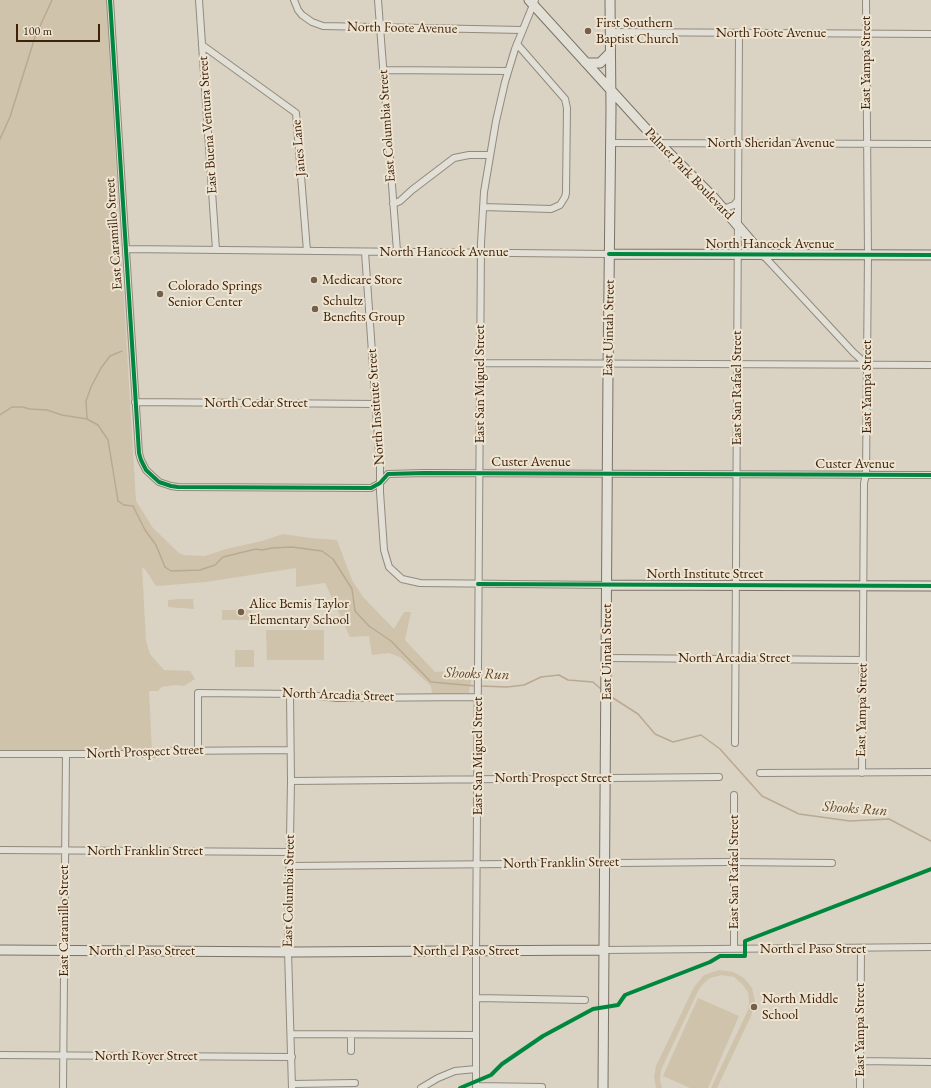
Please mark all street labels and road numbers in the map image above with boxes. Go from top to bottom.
street label: East Yampa Street [858,16,874,110]
street label: North Foote Avenue [347,19,457,37]
street label: North Foote Avenue [716,25,826,41]
street label: East Buena Ventura Street [195,56,221,194]
street label: East Columbia Street [375,69,399,183]
street label: Janes Lane [288,119,310,177]
street label: Palmer Park Boulevard [641,125,737,223]
street label: North Sheridan Avenue [707,135,835,151]
street label: East Caramillo Street [102,177,126,291]
street label: North Hancock Avenue [705,236,835,252]
street label: North Hancock Avenue [379,244,509,260]
street label: East Uintah Street [600,279,618,377]
street label: East San Miguel Street [472,324,488,444]
street label: East San Rafael Street [729,331,745,445]
street label: East Yampa Street [859,340,875,434]
street label: North Institute Street [364,348,388,466]
street label: North Cedar Street [204,395,308,411]
street label: Custer Avenue [491,454,571,470]
street label: Custer Avenue [815,456,895,472]
street label: North Institute Street [647,566,763,582]
street label: East Uintah Street [599,604,615,700]
street label: North Arcadia Street [678,650,790,666]
street label: East Yampa Street [853,663,871,757]
street label: North Arcadia Street [282,685,394,705]
street label: East San Miguel Street [470,696,486,816]
street label: North Prospect Street [86,742,204,762]
street label: North Prospect Street [494,770,612,786]
street label: East San Rafael Street [726,815,742,929]
street label: East Columbia Street [280,834,298,948]
street label: North Franklin Street [87,843,203,859]
street label: North Franklin Street [503,854,619,872]
street label: East Caramillo Street [56,865,72,977]
street label: North el Paso Street [760,941,866,957]
street label: North el Paso Street [89,943,195,959]
street label: North el Paso Street [413,943,519,959]
street label: East Yampa Street [852,983,868,1077]
street label: North Royer Street [94,1048,198,1064]

